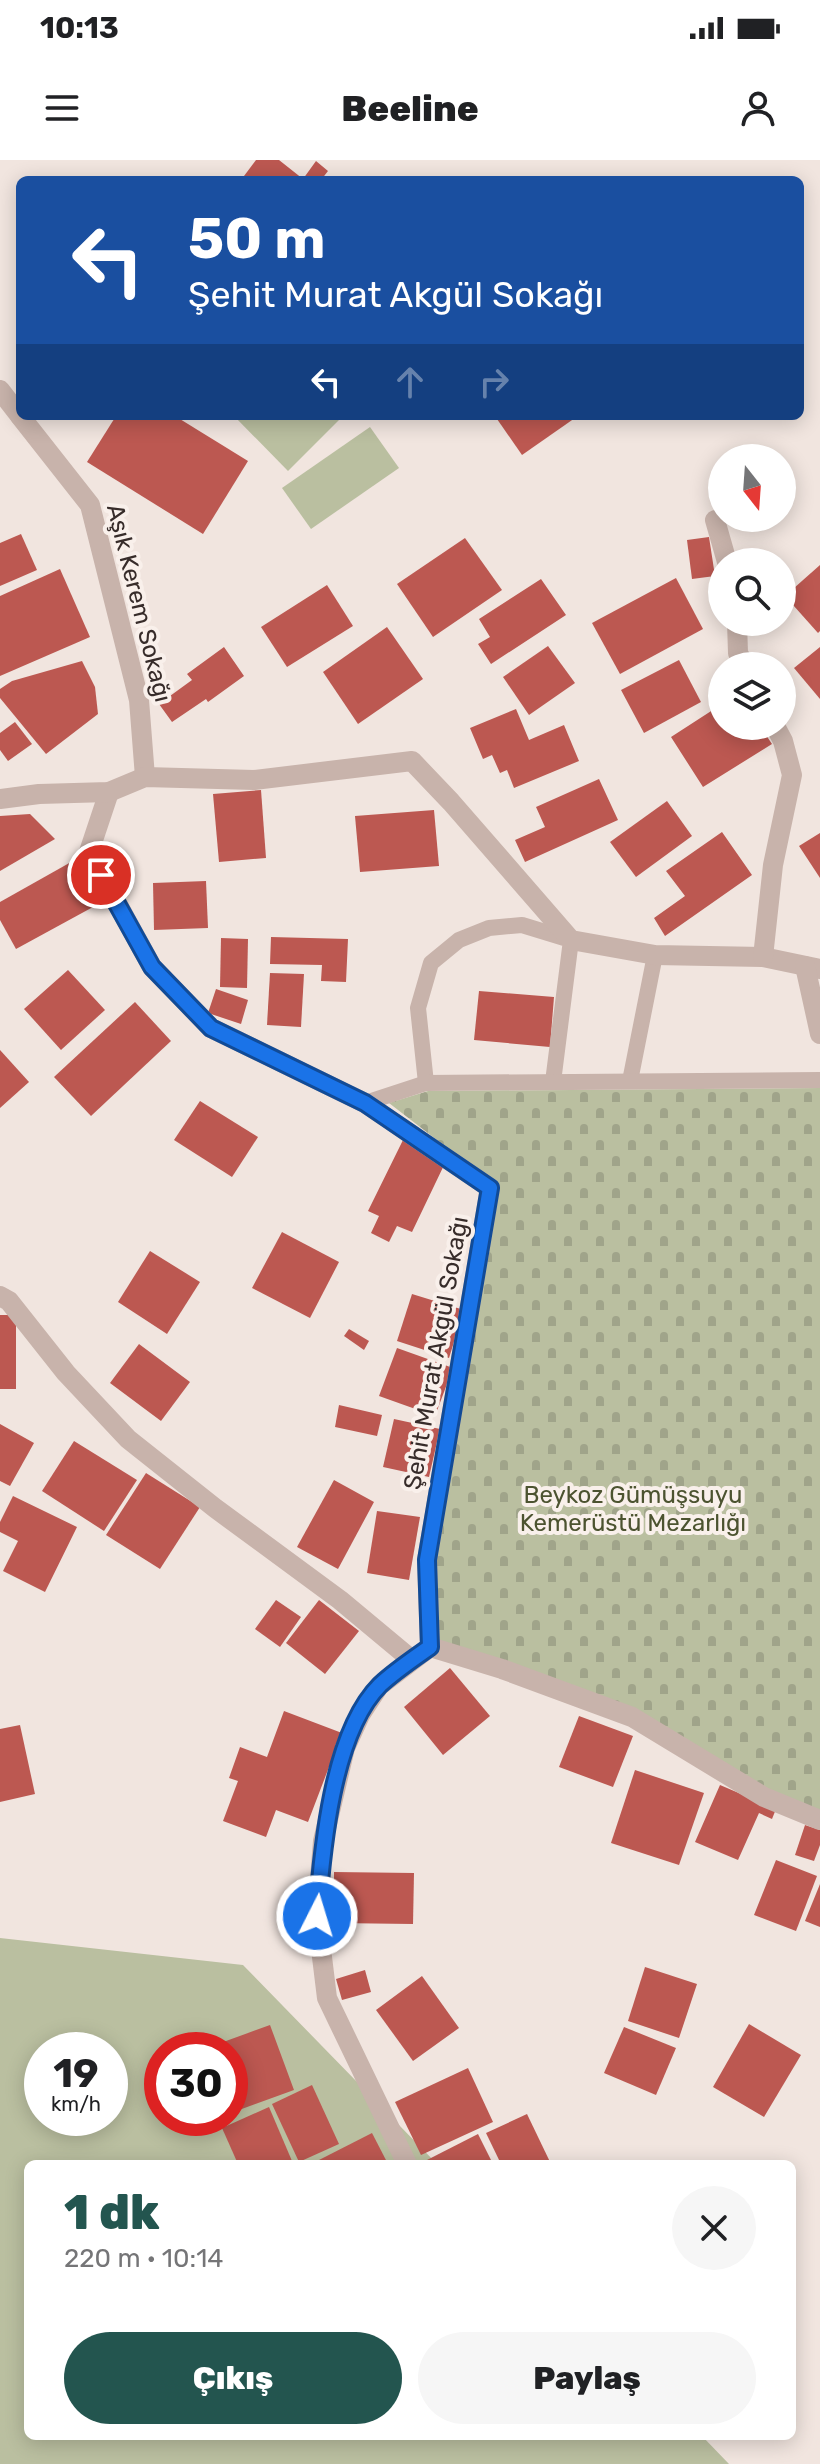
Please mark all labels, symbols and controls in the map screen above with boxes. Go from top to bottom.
text: 10:13 [40,10,119,46]
icon: menu [40,86,84,130]
icon: person [736,86,780,130]
text: Beeline [341,87,479,130]
text: 50 m [188,206,325,272]
icon: left [56,208,160,312]
text: Şehit Murat Akgül Sokağı [188,273,603,316]
icon: left [304,360,348,404]
icon: ahead [388,360,432,404]
icon: right [472,360,516,404]
north arrow [708,444,796,532]
map controls [708,444,796,740]
street label: Aşık Kerem Sokağı [101,501,177,705]
button: search [708,548,796,636]
button: layers [708,652,796,740]
pin [67,841,135,909]
icon: arrive [79,853,123,897]
street label: Şehit Murat Akgül Sokağı [398,1214,474,1492]
park label: Beykoz Gümüşsuyu Kemerüstü Mezarlığı [520,1481,746,1537]
position arrow [275,1874,359,1958]
speed limit sign: 30 [144,2032,248,2136]
text: 19 [53,2050,99,2097]
text: km/h [51,2092,101,2116]
text: 1 dk [64,2184,159,2241]
button: close [672,2186,756,2270]
text: 220 m · 10:14 [64,2243,223,2274]
button: Çıkış [64,2332,402,2424]
button: Paylaş [418,2332,756,2424]

